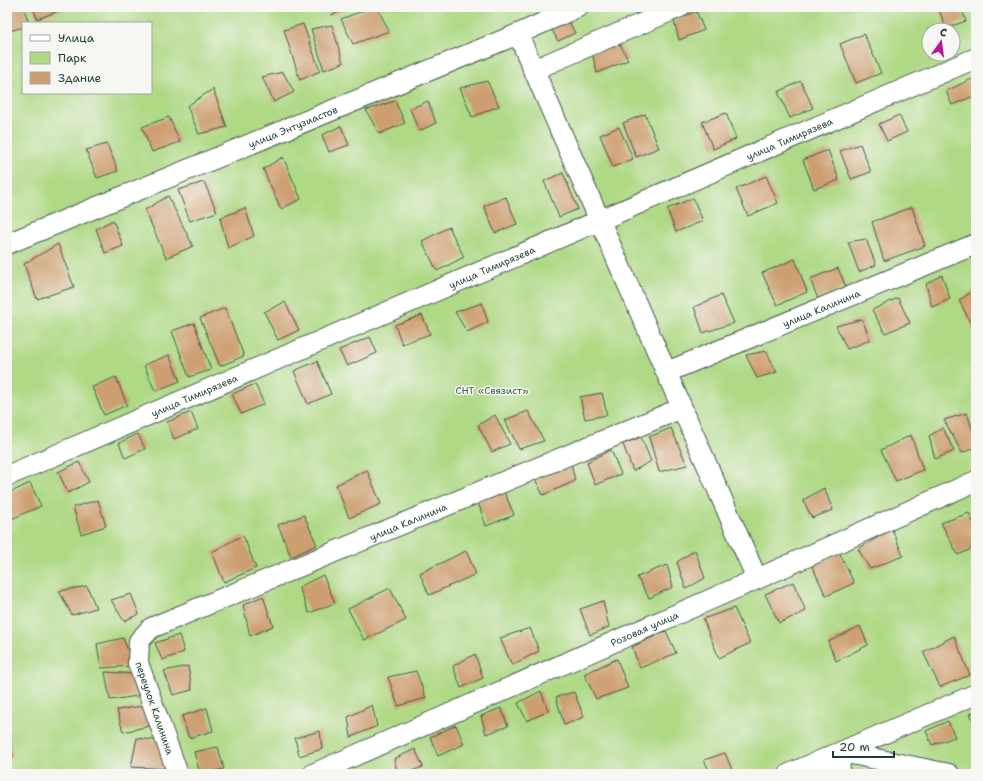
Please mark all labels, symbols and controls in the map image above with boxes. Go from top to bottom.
legend [22,22,152,94]
north arrow [921,22,961,62]
text: С [938,25,949,41]
text: Улица [58,30,95,46]
text: Парк [58,50,87,66]
text: Здание [58,70,102,86]
street label: улица Энтузиастов [246,103,340,151]
street label: улица Тимирязева [744,114,835,163]
street label: улица Тимирязева [447,243,538,292]
street label: улица Калинина [781,286,863,330]
street label: улица Тимирязева [149,371,240,420]
park label: СНТ «Связист» [456,384,529,397]
street label: улица Калинина [368,500,450,544]
street label: Розовая улица [609,608,681,650]
street label: переулок Калинина [133,660,177,757]
scale bar [833,733,894,759]
text: 20 m [839,739,870,755]

